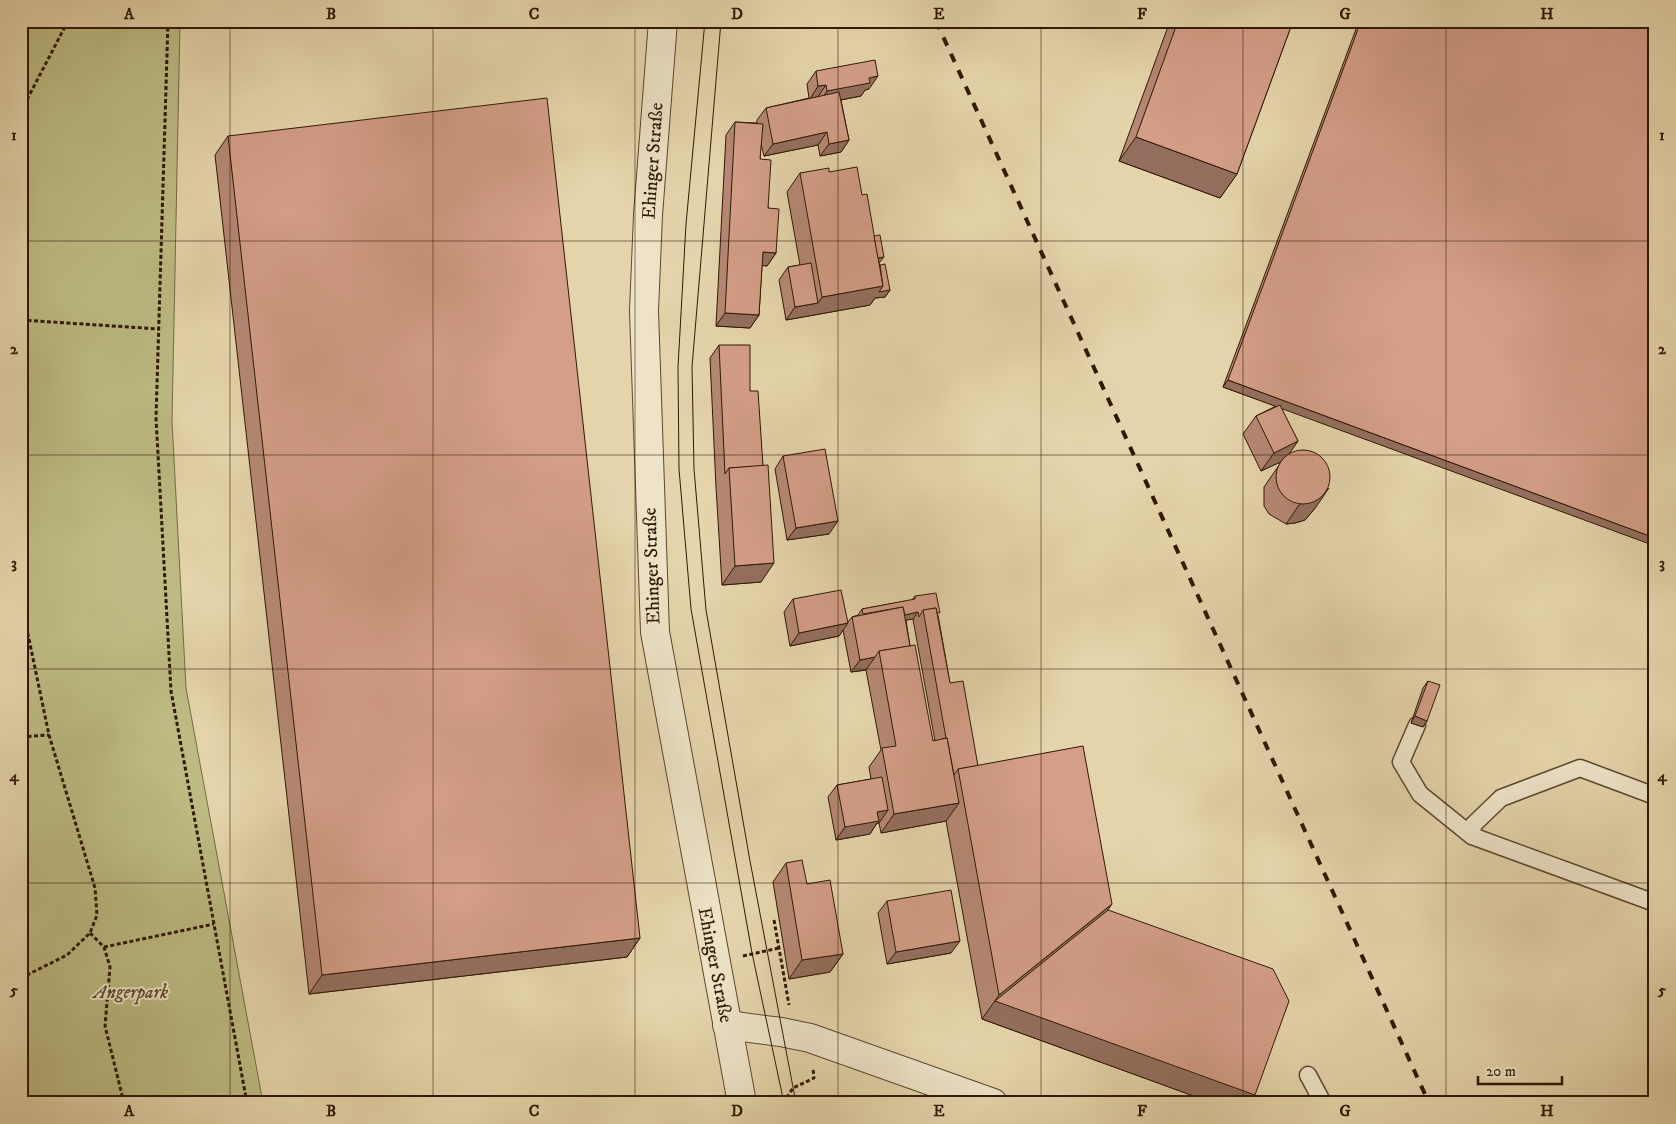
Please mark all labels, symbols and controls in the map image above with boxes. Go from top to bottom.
text: A [123,4,135,24]
text: B [326,4,336,24]
text: C [529,4,539,24]
text: D [731,4,743,24]
text: E [933,4,945,24]
text: F [1137,4,1147,24]
text: G [1339,4,1351,24]
text: H [1540,4,1554,24]
street label: Ehinger Straße [637,102,669,220]
text: 1 [11,125,17,145]
text: 1 [1659,125,1665,145]
text: 2 [10,339,19,359]
text: 2 [1658,339,1667,359]
street label: Ehinger Straße [638,507,666,625]
text: 3 [11,553,17,573]
text: 3 [1659,553,1665,573]
text: 4 [8,766,19,786]
text: 4 [1656,766,1667,786]
street label: Ehinger Straße [693,905,737,1025]
text: 5 [9,980,18,1000]
text: 5 [1657,980,1666,1000]
park label: Angerpark [92,981,168,1005]
scale bar [1478,1054,1562,1086]
text: 20 m [1486,1062,1516,1081]
text: A [123,1101,135,1121]
text: B [326,1101,336,1121]
text: C [529,1101,539,1121]
text: D [731,1101,743,1121]
text: E [933,1101,945,1121]
text: F [1137,1101,1147,1121]
text: G [1339,1101,1351,1121]
text: H [1540,1101,1554,1121]

